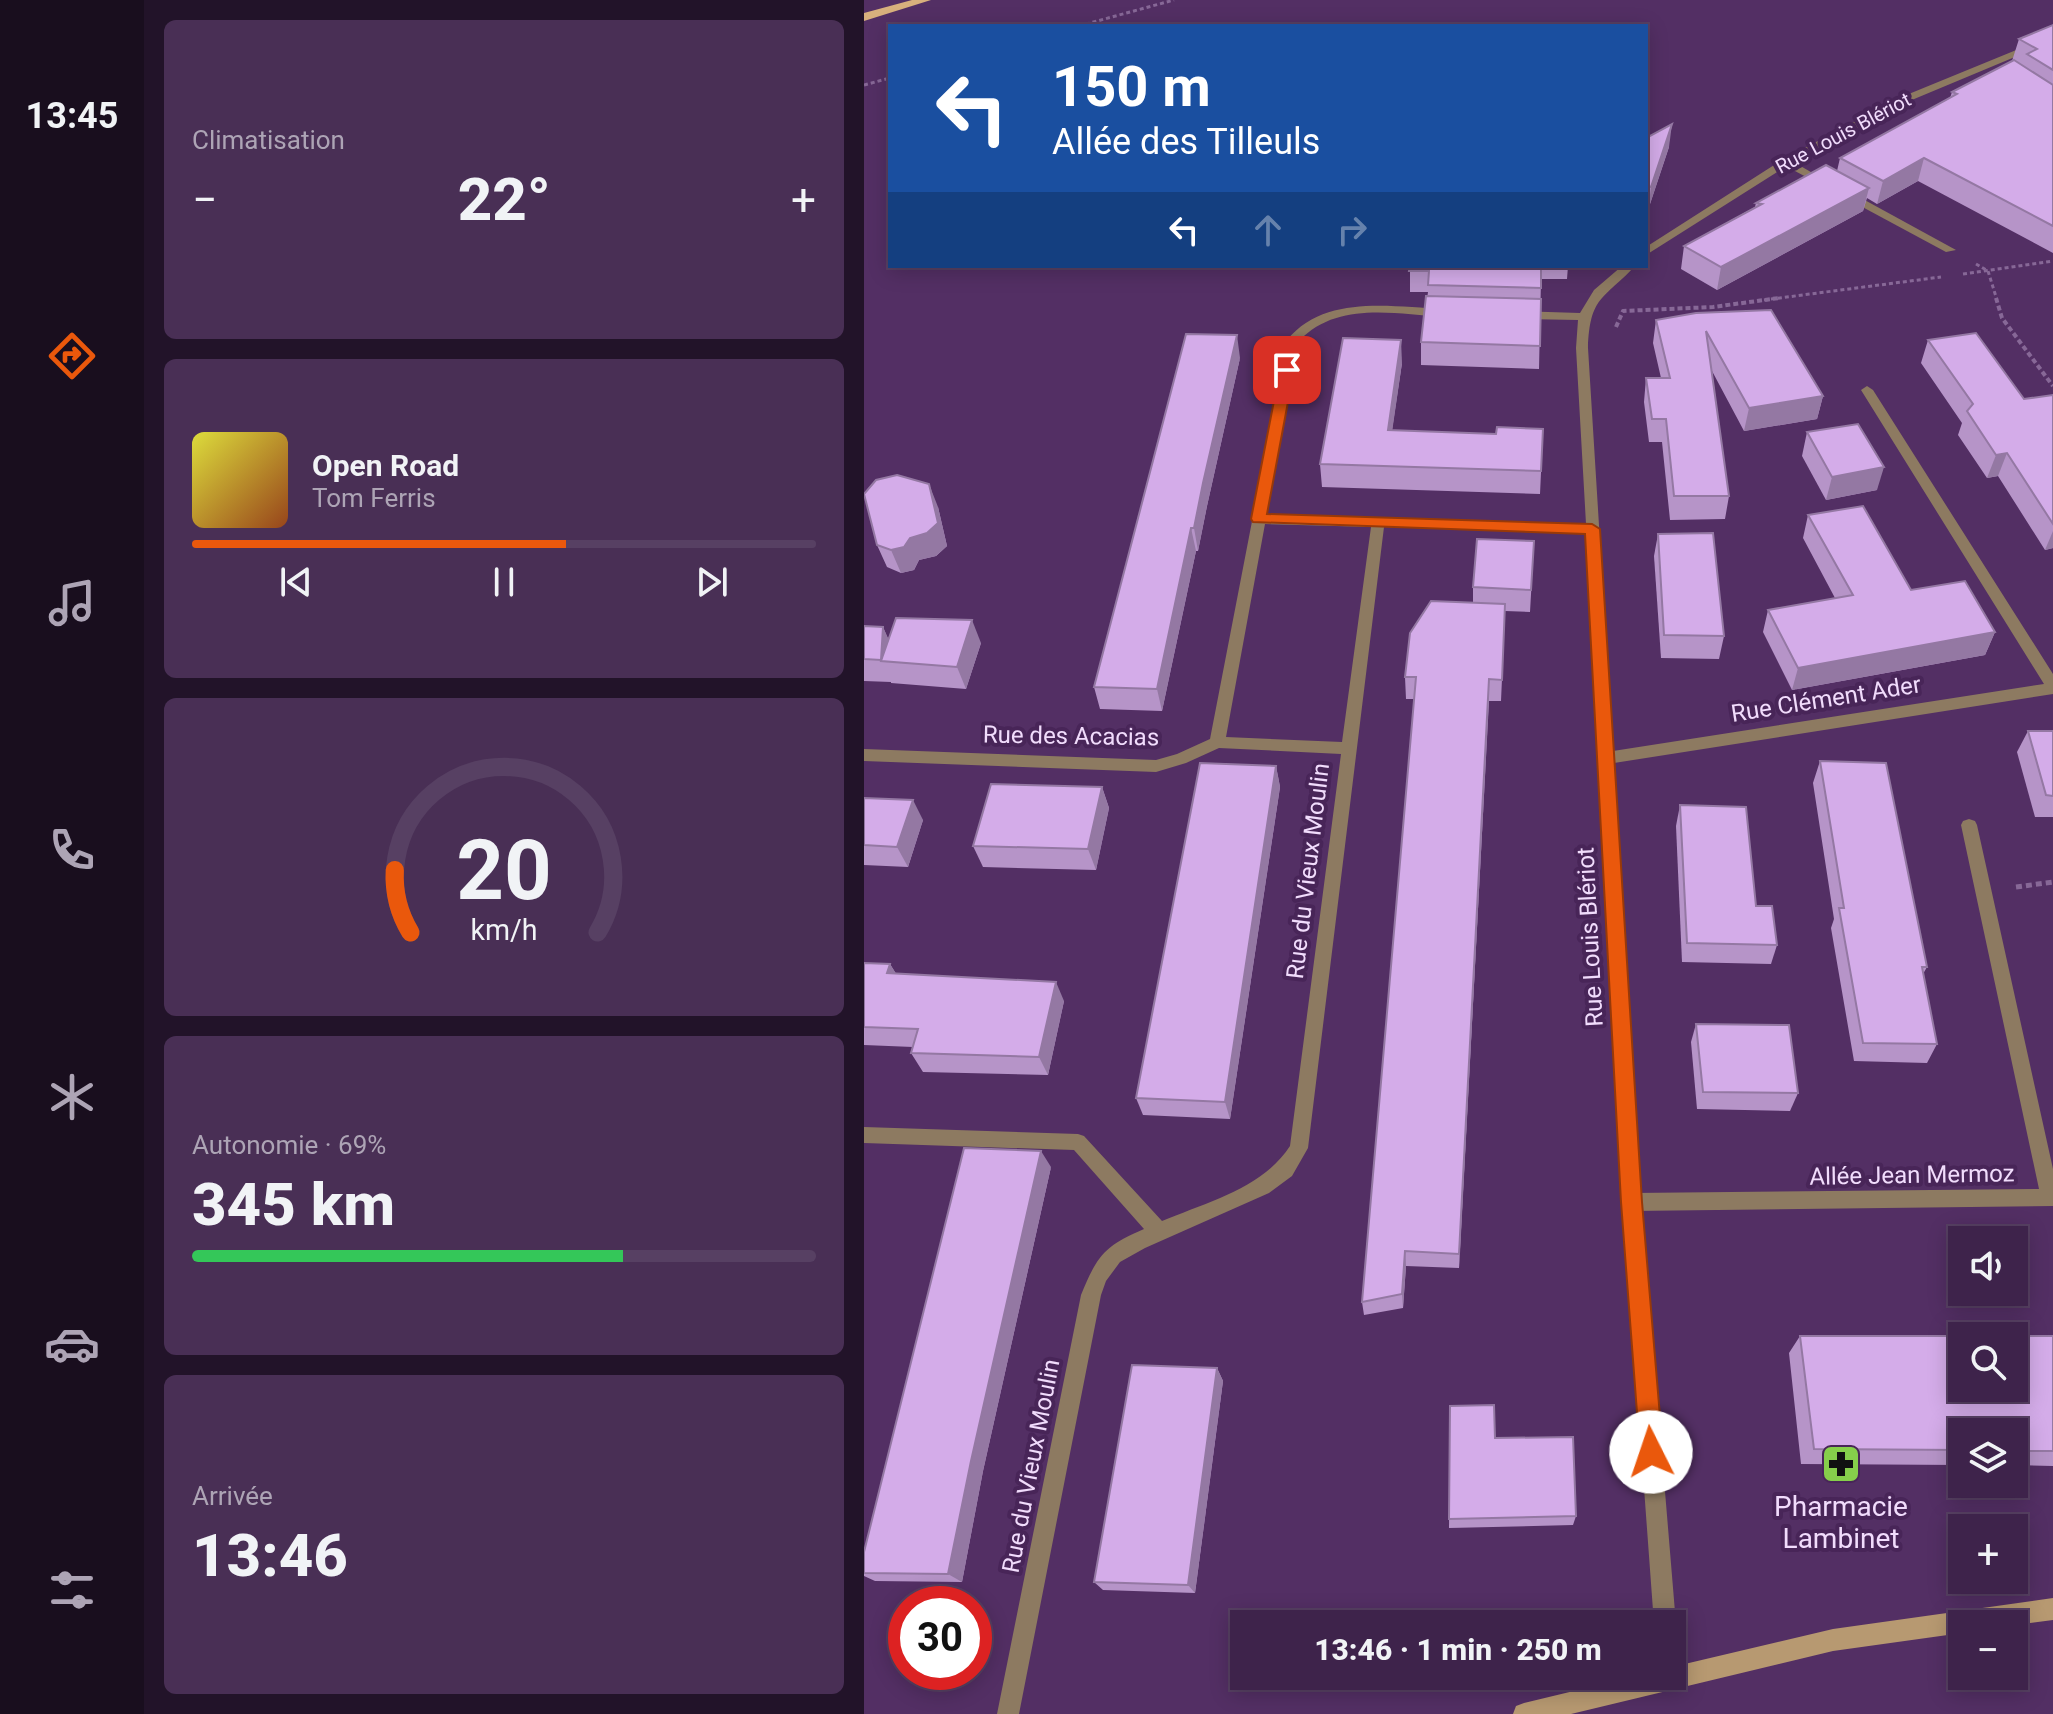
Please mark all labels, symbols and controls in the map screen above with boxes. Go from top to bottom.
text: 150 m [1052,54,1211,120]
icon: left [920,56,1024,160]
street label: Rue Louis Blériot [1771,87,1915,179]
text: 13:45 [26,95,118,137]
text: Allée des Tilleuls [1052,121,1320,163]
text: Climatisation [192,125,345,155]
text: 22° [458,164,551,235]
text: − [192,174,217,226]
text: + [791,174,816,226]
icon: left [1162,208,1206,252]
icon: ahead [1246,208,1290,252]
icon: right [1330,208,1374,252]
icon: directions [44,328,100,384]
pin [1253,336,1321,404]
icon: arrive [1265,348,1309,392]
text: Open Road [312,448,459,483]
text: Tom Ferris [312,483,436,513]
icon: previous [274,560,318,604]
icon: pause [482,560,526,604]
icon: next [690,560,734,604]
icon: music [44,575,100,631]
street label: Rue Clément Ader [1729,670,1923,728]
street label: Rue des Acacias [983,720,1159,752]
street label: Rue du Vieux Moulin [1281,762,1335,980]
icon: phone [44,822,100,878]
text: 20 [456,822,552,919]
street label: Rue Louis Blériot [1571,846,1609,1027]
text: km/h [470,913,538,947]
icon: climate [44,1069,100,1125]
text: Autonomie · 69% [192,1130,386,1160]
street label: Allée Jean Mermoz [1809,1159,2015,1191]
text: 345 km [192,1169,395,1240]
map controls [1948,1226,2028,1690]
button: sound [1948,1226,2028,1306]
icon: car [44,1316,100,1372]
button: search [1948,1322,2028,1402]
street label: Rue du Vieux Moulin [997,1357,1065,1575]
position arrow [1609,1410,1693,1494]
button: layers [1948,1418,2028,1498]
pharmacy icon: Pharmacie Lambinet [1820,1443,1862,1485]
text: Arrivée [192,1481,273,1511]
place label: Pharmacie Lambinet [1774,1490,1908,1555]
button: + [1948,1514,2028,1594]
text: 13:46 [192,1520,348,1591]
icon: filters [44,1562,100,1618]
speed limit sign: 30 [888,1586,992,1690]
button: − [1948,1610,2028,1690]
text: 13:46 · 1 min · 250 m [1314,1632,1602,1667]

